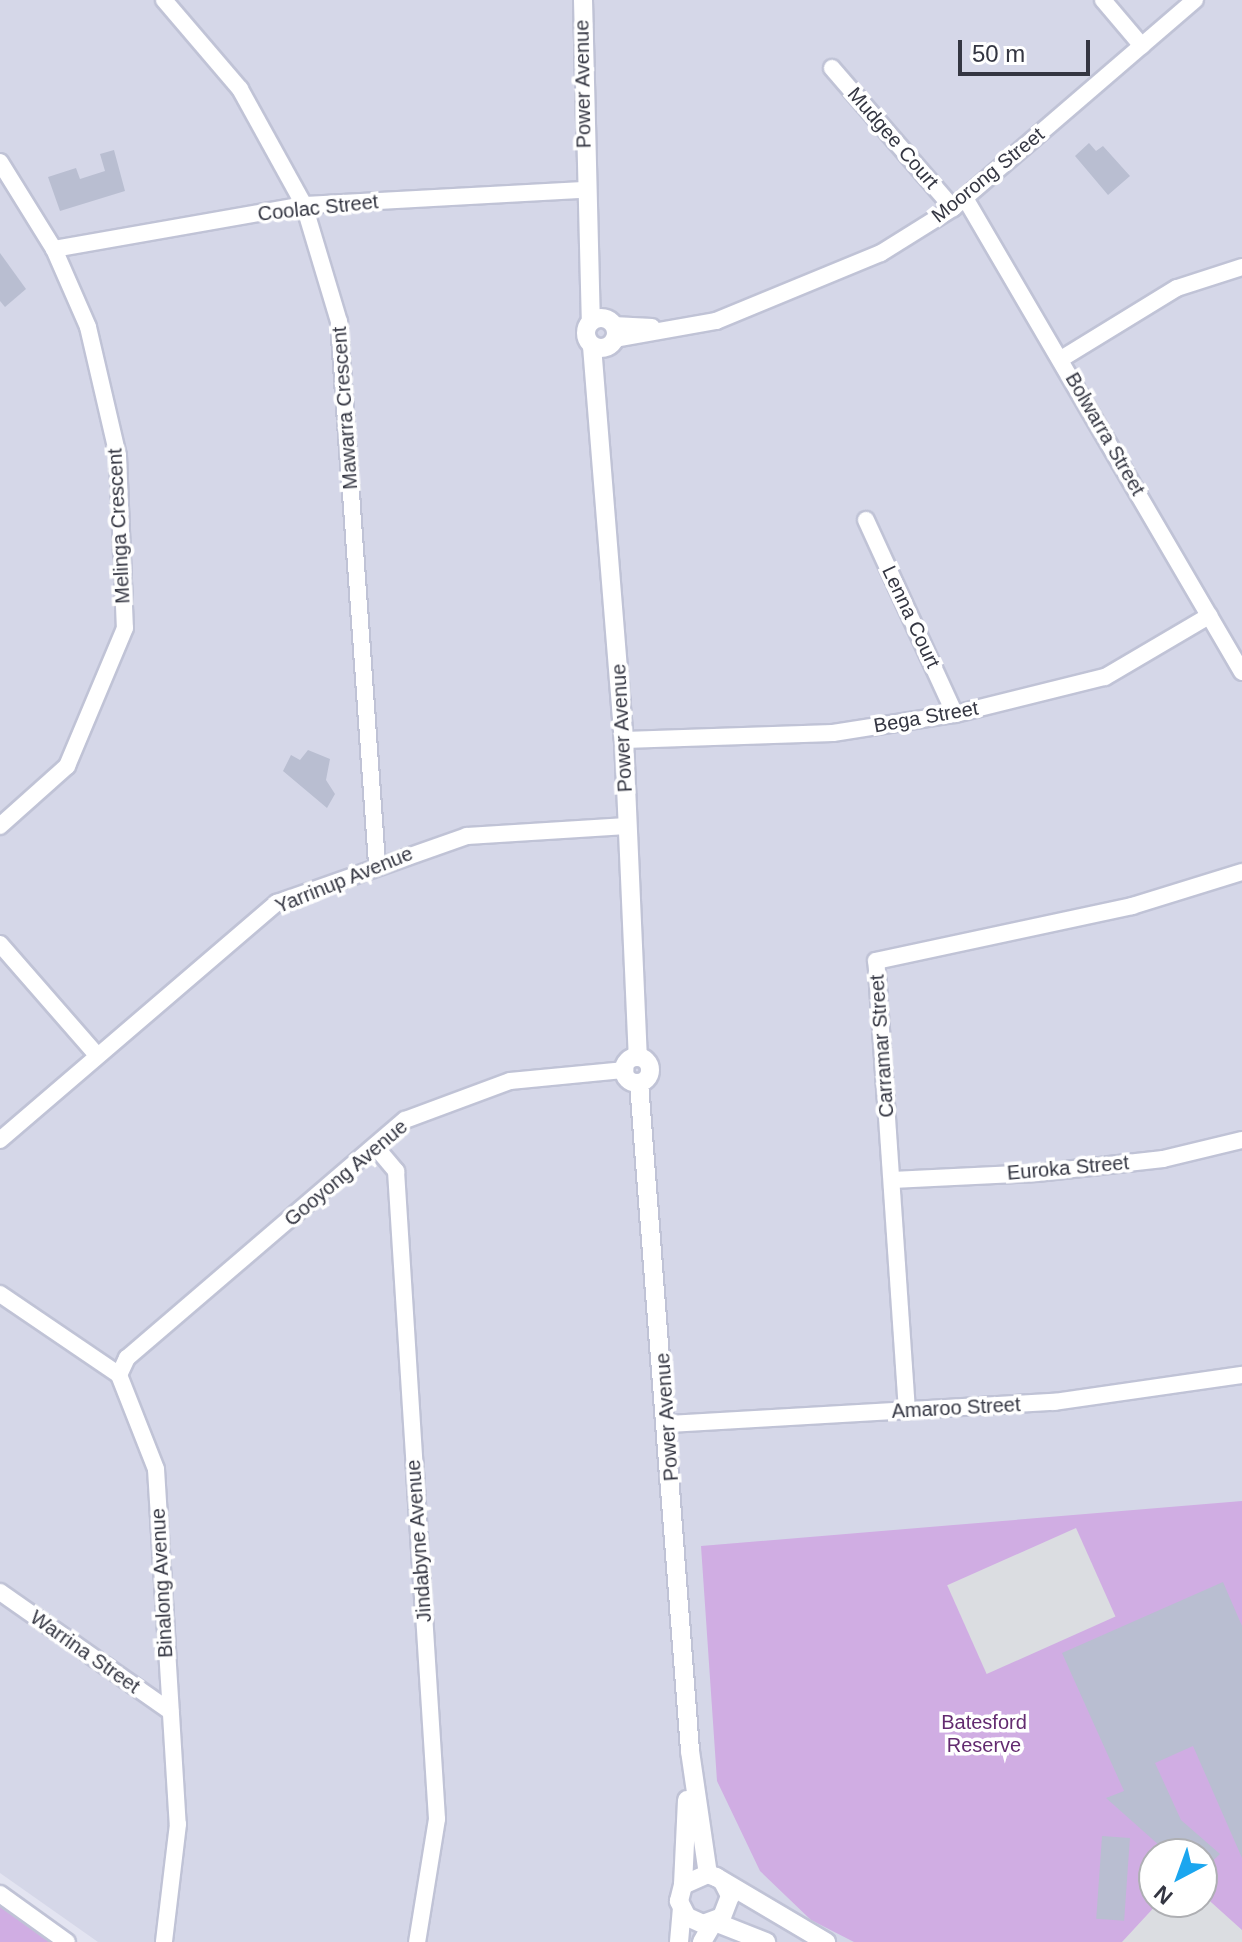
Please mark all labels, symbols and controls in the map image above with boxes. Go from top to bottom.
street label: Power Avenue [570,19,596,149]
scale bar [962,24,1094,74]
text: 50 m [972,40,1025,67]
street label: Mudgee Court [842,82,944,194]
street label: Moorong Street [927,122,1049,228]
street label: Coolac Street [256,190,380,226]
street label: Mawarra Crescent [327,326,363,490]
street label: Bolwarra Street [1060,368,1150,500]
street label: Melinga Crescent [103,448,135,604]
street label: Lenna Court [877,562,945,672]
street label: Power Avenue [607,663,637,793]
street label: Bega Street [872,696,980,738]
street label: Yarrinup Avenue [271,841,417,919]
street label: Carramar Street [865,974,899,1118]
street label: Gooyong Avenue [279,1114,413,1232]
street label: Euroka Street [1006,1151,1130,1185]
street label: Power Avenue [651,1351,683,1483]
street label: Amaroo Street [891,1393,1021,1423]
street label: Jindabyne Avenue [401,1458,437,1624]
street label: Binalong Avenue [146,1507,178,1659]
street label: Warrina Street [26,1605,144,1699]
park label: Batesford Reserve [941,1711,1027,1758]
north arrow [1138,1838,1218,1918]
text: N [1149,1880,1177,1910]

